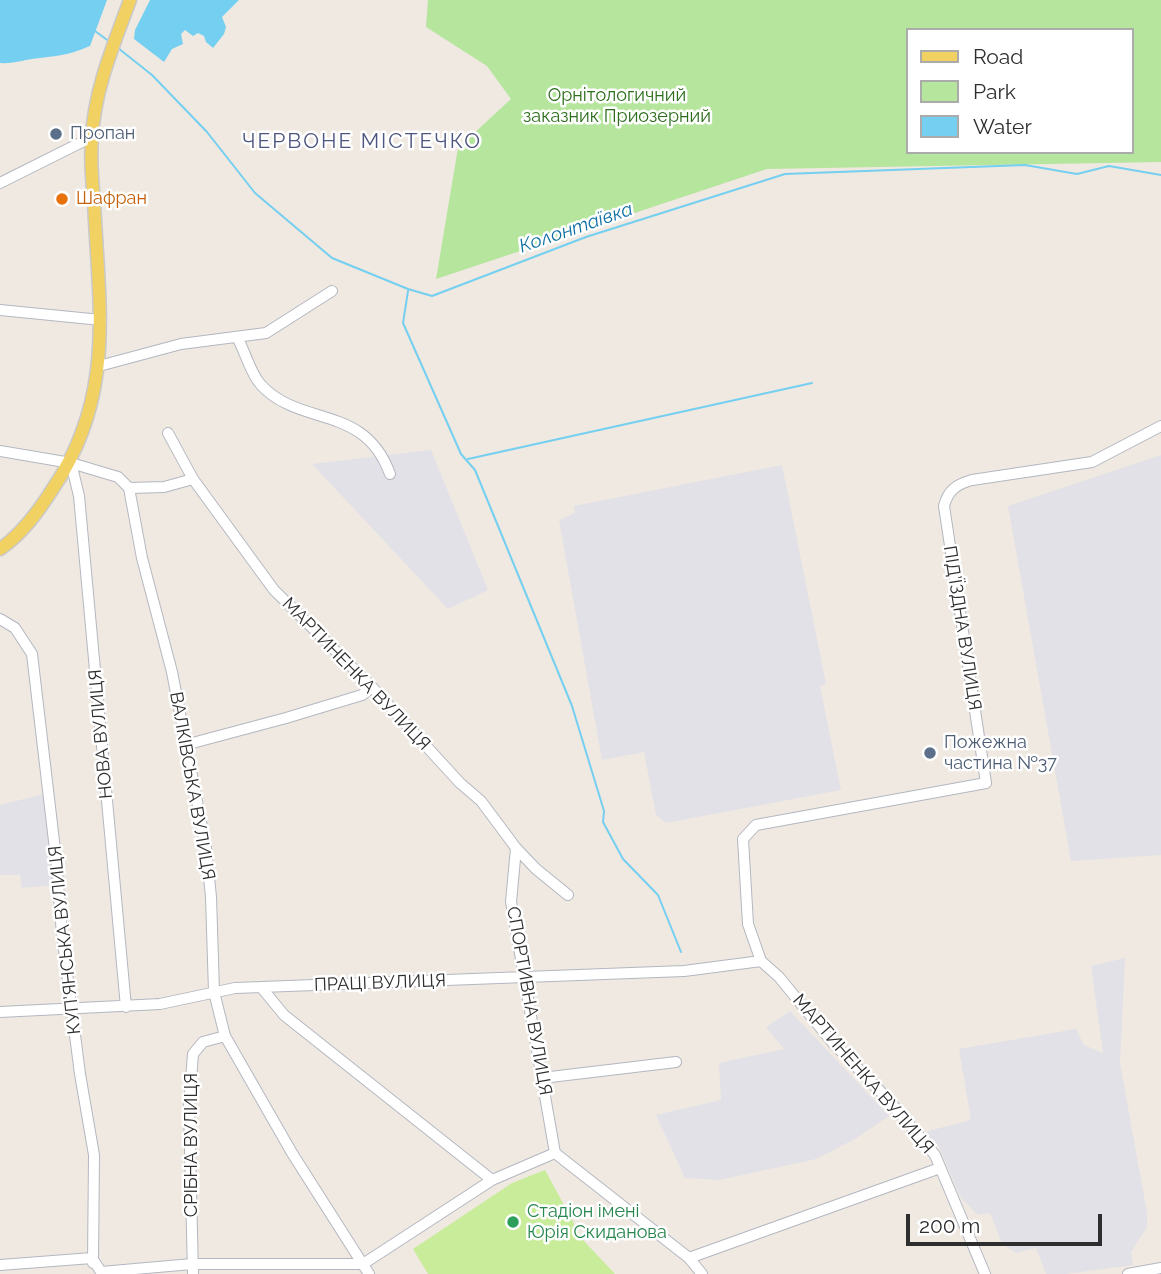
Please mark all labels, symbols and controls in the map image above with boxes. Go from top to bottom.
legend [906,28,1133,154]
text: Road [973,44,1023,69]
text: Park [973,79,1016,104]
park label: Орнiтологичний заказник Приозерний [523,85,711,128]
text: Water [973,114,1032,139]
place label: Пропан [70,123,135,145]
marker: Пропан [48,126,64,142]
district label: ЧЕРВОНЕ МІСТЕЧКО [244,129,480,155]
place label: Шафран [76,188,147,210]
marker: Шафран [54,191,70,207]
water label: Колонтаївка [516,198,636,258]
street label: ПІД’ЇЗДНА ВУЛИЦЯ [938,544,986,712]
street label: МАРТИНЕНКА ВУЛИЦЯ [277,593,435,755]
street label: НОВА ВУЛИЦЯ [85,668,117,800]
street label: ВАЛКІВСЬКА ВУЛИЦЯ [165,690,219,882]
place label: Пожежна частина №37 [944,732,1057,774]
marker: Пожежна частина №37 [922,745,938,761]
street label: КУП’ЯНСЬКА ВУЛИЦЯ [44,845,86,1035]
street label: СПОРТИВНА ВУЛИЦЯ [502,905,556,1097]
street label: ПРАЦІ ВУЛИЦЯ [314,970,446,996]
street label: МАРТИНЕНКА ВУЛИЦЯ [788,990,938,1158]
street label: СРІБНА ВУЛИЦЯ [181,1073,203,1217]
scale bar [909,1200,1105,1244]
place label: Стадiон імені Юрія Скиданова [527,1201,667,1244]
text: 200 m [919,1213,980,1238]
marker: Стадiон імені Юрія Скиданова [505,1214,521,1230]

